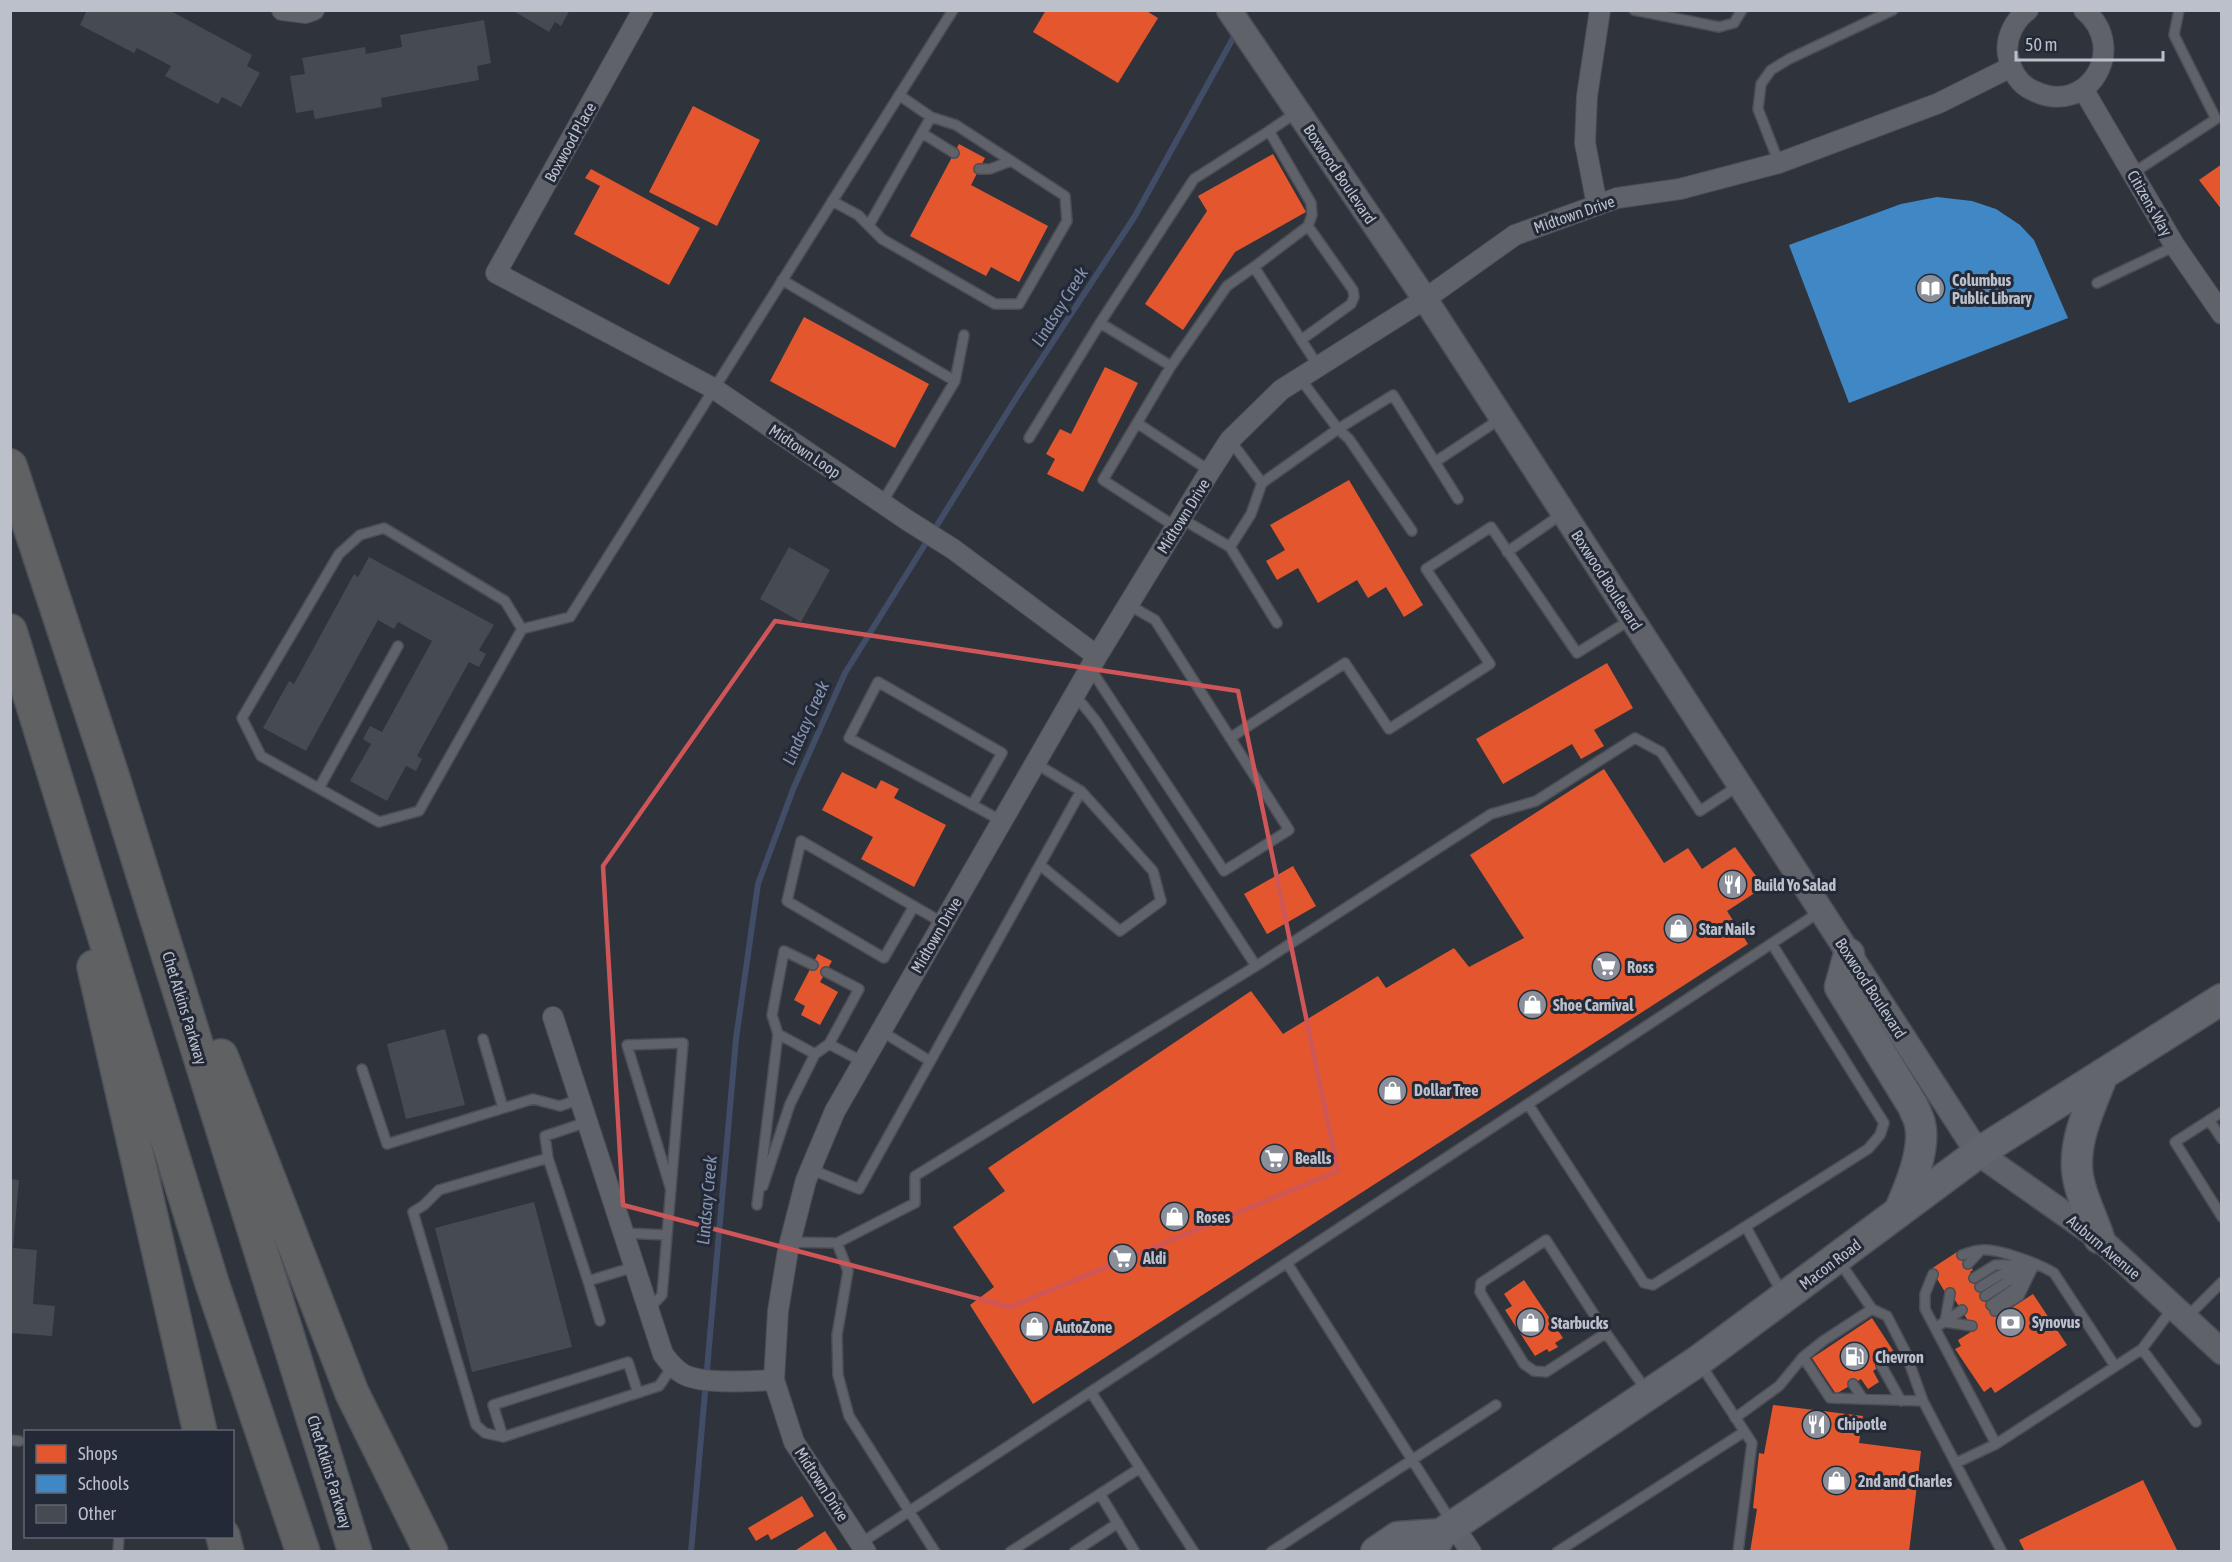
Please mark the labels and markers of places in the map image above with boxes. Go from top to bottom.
place label: Columbus Public Library [1952,271,2032,307]
library icon: Columbus Public Library [1915,273,1947,305]
restaurant icon: Build Yo Salad [1717,869,1749,901]
place label: Build Yo Salad [1754,876,1837,894]
shop icon: Star Nails [1662,913,1694,945]
place label: Star Nails [1699,920,1755,938]
supermarket icon: Ross [1590,951,1622,983]
place label: Ross [1627,958,1654,976]
shop icon: Shoe Carnival [1516,989,1548,1021]
place label: Shoe Carnival [1553,996,1634,1014]
shop icon: Dollar Tree [1377,1074,1409,1106]
place label: Dollar Tree [1414,1081,1479,1099]
supermarket icon: Bealls [1258,1142,1290,1174]
place label: Bealls [1295,1149,1332,1167]
shop icon: Roses [1159,1201,1191,1233]
place label: Roses [1196,1208,1230,1226]
supermarket icon: Aldi [1106,1242,1138,1274]
place label: Aldi [1142,1249,1167,1267]
bank icon: Synovus [1995,1306,2027,1338]
shop icon: Starbucks [1514,1307,1546,1339]
shop icon: AutoZone [1018,1311,1050,1343]
place label: Synovus [2032,1313,2081,1331]
place label: Starbucks [1551,1314,1609,1332]
place label: AutoZone [1054,1318,1112,1336]
fuel station icon: Chevron [1838,1341,1870,1373]
place label: Chevron [1875,1348,1924,1366]
restaurant icon: Chipotle [1800,1408,1832,1440]
place label: Chipotle [1837,1415,1887,1433]
shop icon: 2nd and Charles [1821,1465,1853,1497]
place label: 2nd and Charles [1858,1472,1952,1490]

